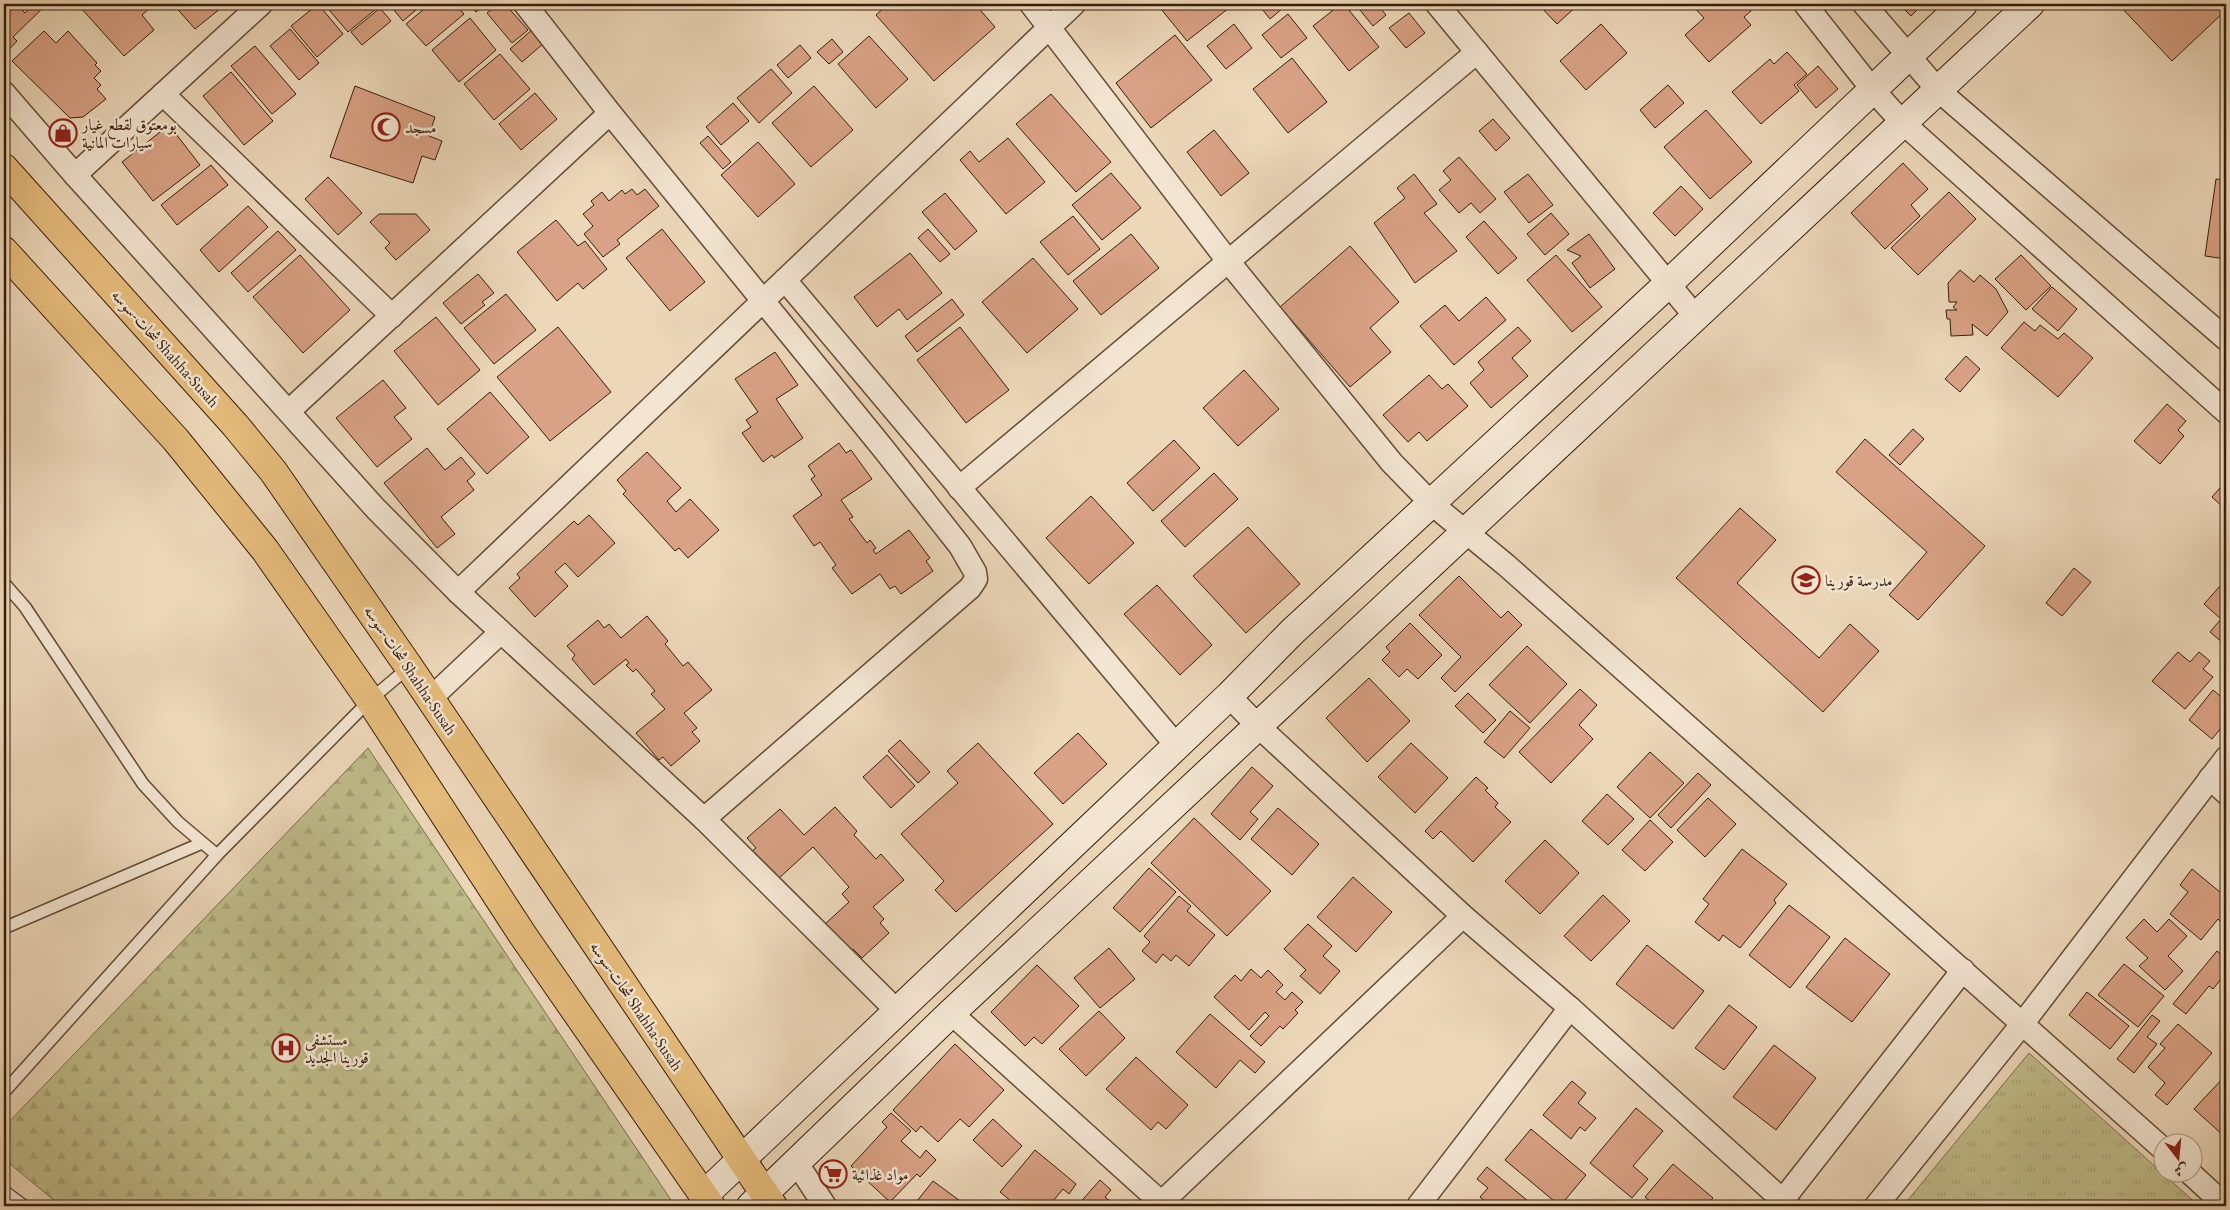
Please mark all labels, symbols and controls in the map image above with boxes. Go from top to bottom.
mosque icon: مسجد [371,112,401,142]
place label: بومعتوق لقطع غيار سيارات المانية [80,114,177,153]
place label: مسجد [405,117,436,138]
shop icon: بومعتوق لقطع غيار سيارات المانية [48,118,78,148]
street label: شحات-سوسه Shahha-Susah [107,285,224,412]
school or university icon: مدرسة قورينا [1791,565,1821,595]
place label: مدرسة قورينا [1825,570,1893,591]
street label: شحات-سوسه Shahha-Susah [359,601,462,739]
street label: شحات-سوسه Shahha-Susah [585,937,688,1075]
place label: مستشفي قورينا الجديد [305,1029,369,1068]
hospital icon: مستشفي قورينا الجديد [271,1033,301,1063]
north arrow [2152,1132,2202,1182]
supermarket icon: مواد غذائية [818,1159,848,1189]
text: ش [2172,1160,2191,1181]
place label: مواد غذائية [852,1164,908,1185]

